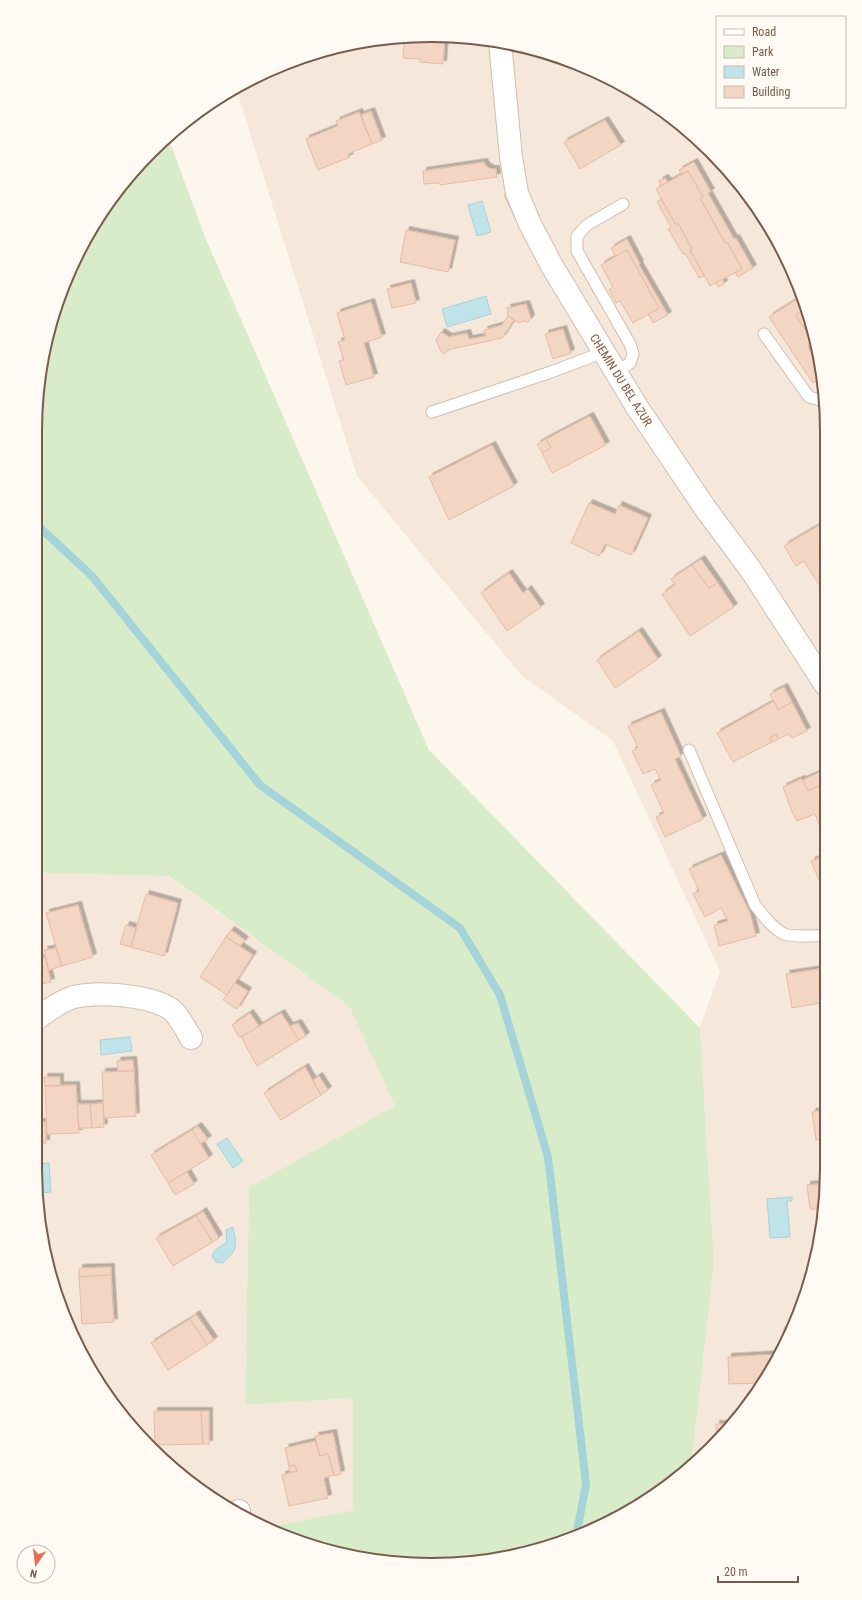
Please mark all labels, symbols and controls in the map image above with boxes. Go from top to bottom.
legend [716,16,846,108]
text: Road [752,25,776,39]
text: Park [752,45,774,59]
text: Water [752,65,780,79]
text: Building [752,85,790,99]
street label: CHEMIN DU BEL AZUR [587,331,655,429]
north arrow [16,1544,56,1584]
scale bar [718,1558,798,1584]
text: 20 m [724,1565,748,1579]
text: N [29,1566,39,1580]

